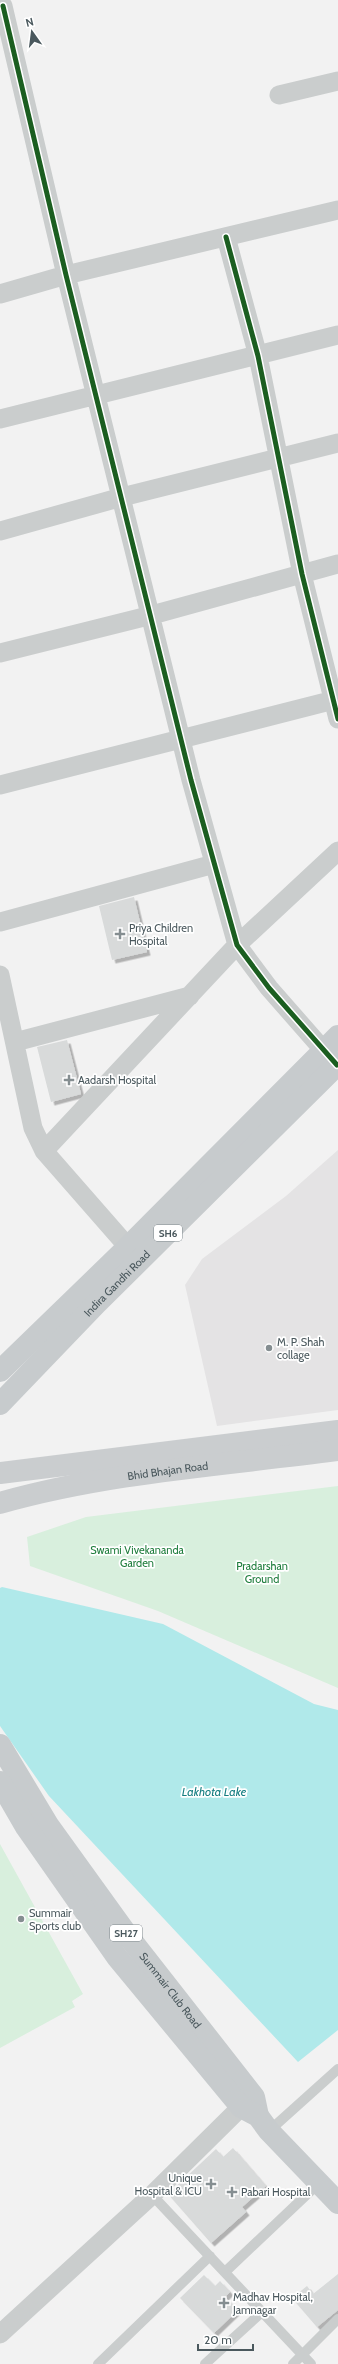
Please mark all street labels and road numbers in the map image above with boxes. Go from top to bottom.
road number: SH6 [154,1225,182,1241]
street label: Indira Gandhi Road [81,1247,153,1319]
street label: Bhid Bhajan Road [126,1459,209,1483]
road number: SH27 [110,1925,142,1941]
street label: Summair Club Road [136,1949,205,2031]

